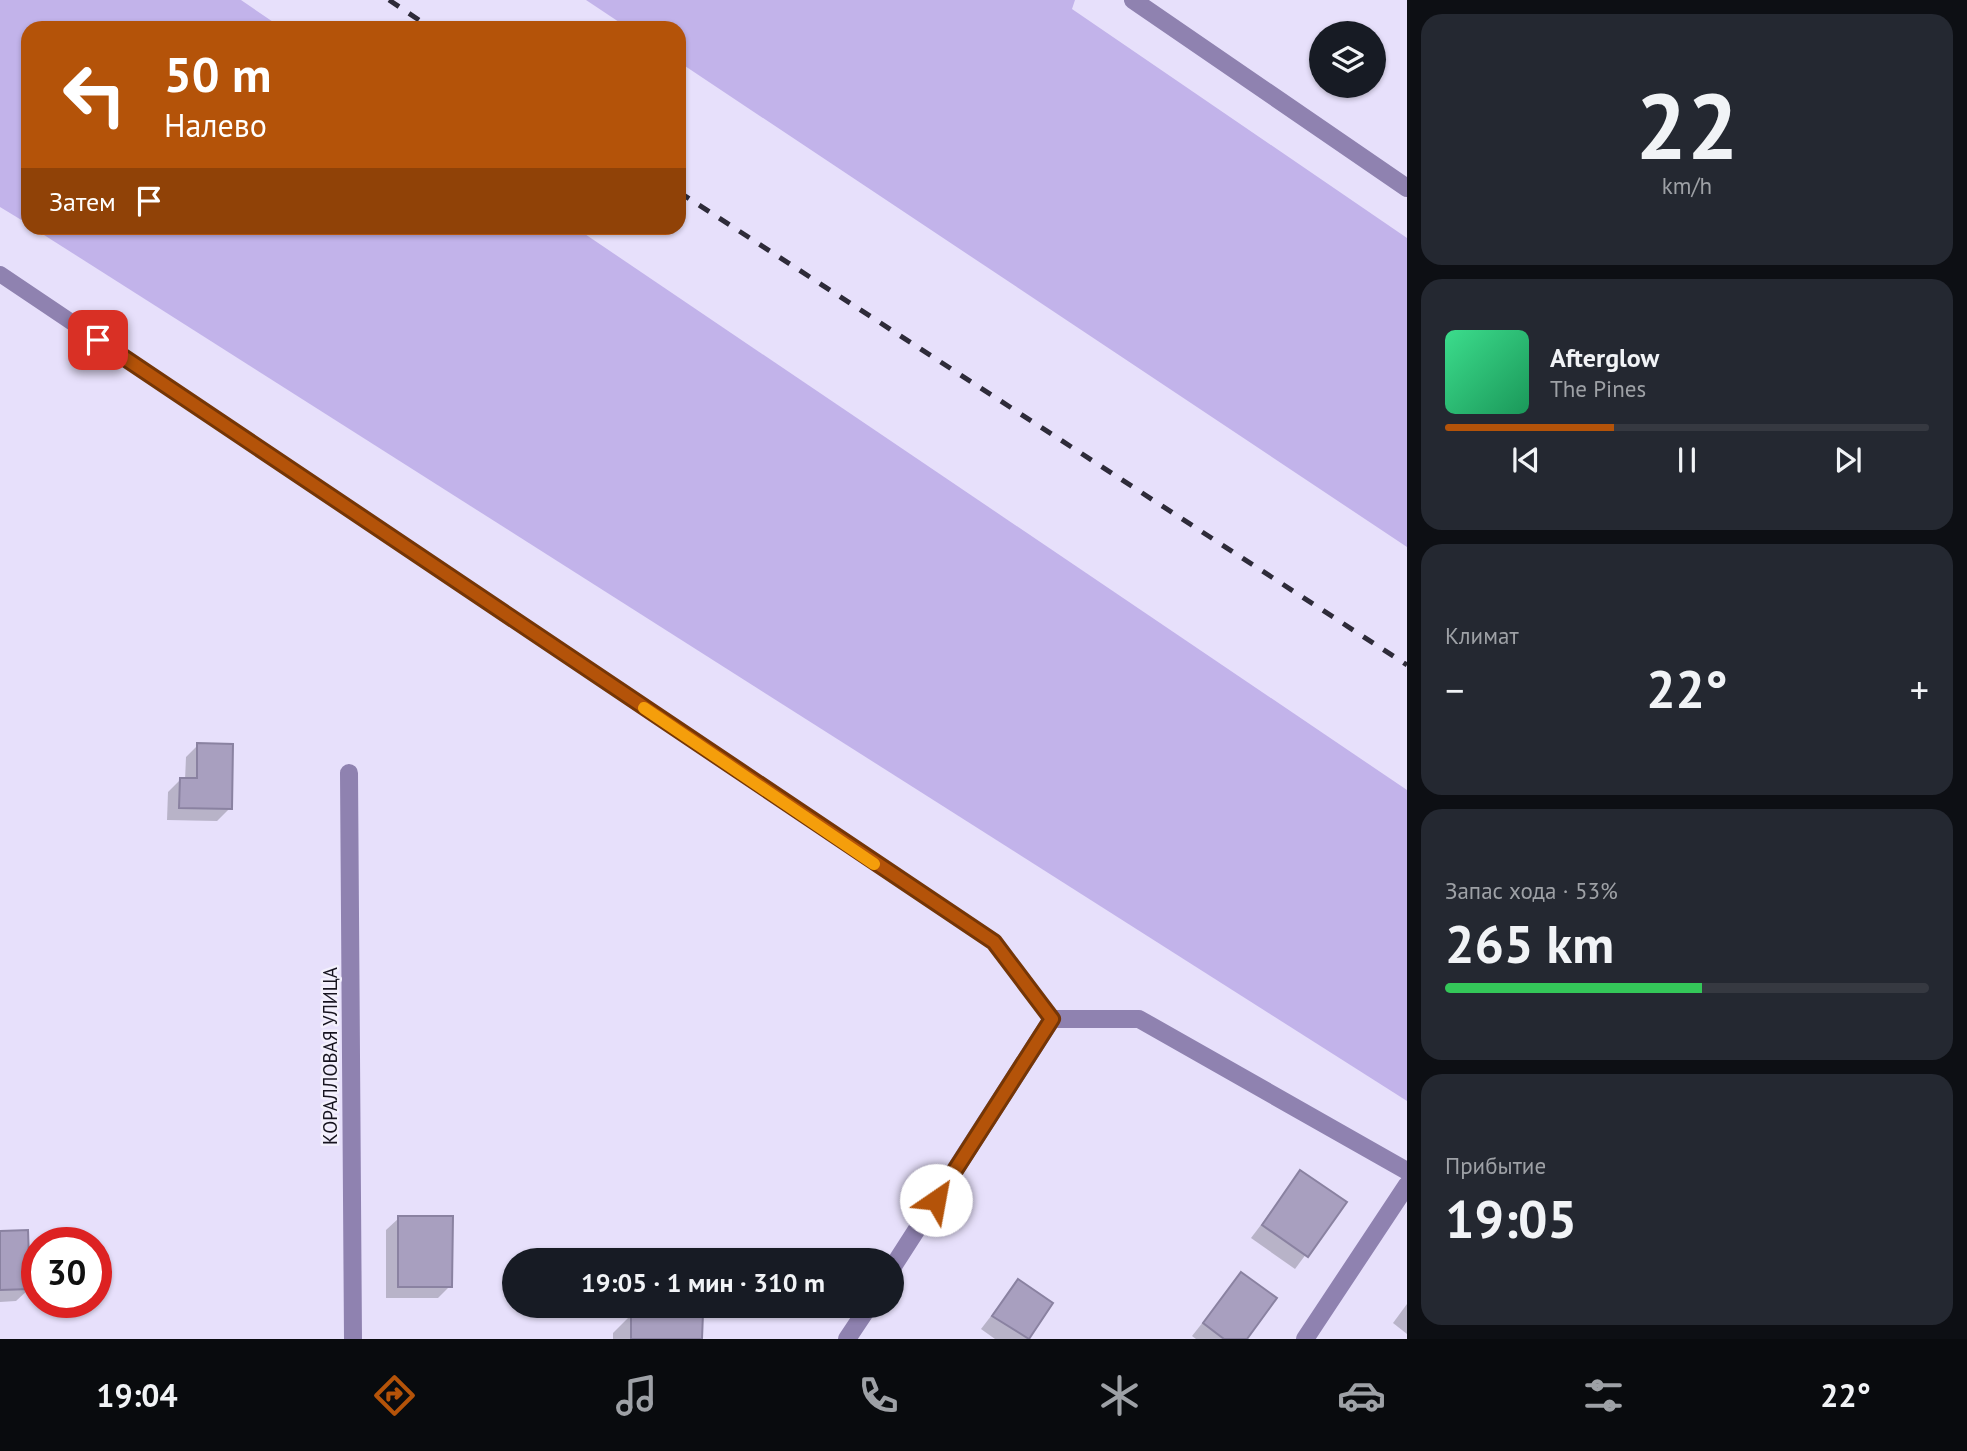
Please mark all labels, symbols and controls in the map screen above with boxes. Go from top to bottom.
map controls [1309,21,1386,98]
button: layers [1309,21,1386,98]
text: 50 m [164,42,271,106]
icon: left [49,49,140,140]
text: 22 [1635,66,1739,184]
text: Налево [164,104,267,146]
text: km/h [1662,171,1712,200]
icon: arrive [130,182,168,220]
text: Затем [49,185,116,218]
pin [68,310,128,370]
icon: arrive [79,321,117,359]
text: Afterglow [1550,341,1659,374]
text: The Pines [1550,374,1646,403]
icon: previous [1507,441,1545,479]
icon: pause [1668,441,1706,479]
icon: next [1829,441,1867,479]
text: Климат [1445,621,1519,650]
text: 22° [1646,655,1728,722]
text: − [1445,665,1464,714]
text: + [1910,665,1929,714]
text: Запас хода · 53% [1445,876,1618,905]
text: 265 km [1445,910,1614,977]
street label: КОРАЛЛОВАЯ УЛИЦА [318,967,342,1145]
text: Прибытие [1445,1151,1546,1180]
position arrow [899,1163,973,1237]
text: 19:05 [1445,1185,1577,1252]
speed limit sign: 30 [21,1227,112,1318]
text: 19:05 · 1 мин · 310 m [581,1266,825,1299]
icon: directions [370,1371,419,1420]
icon: music [612,1371,661,1420]
icon: phone [854,1371,903,1420]
icon: climate [1095,1371,1144,1420]
icon: car [1337,1371,1386,1420]
icon: filters [1579,1371,1628,1420]
text: 19:04 [96,1374,178,1416]
text: 22° [1820,1374,1871,1416]

